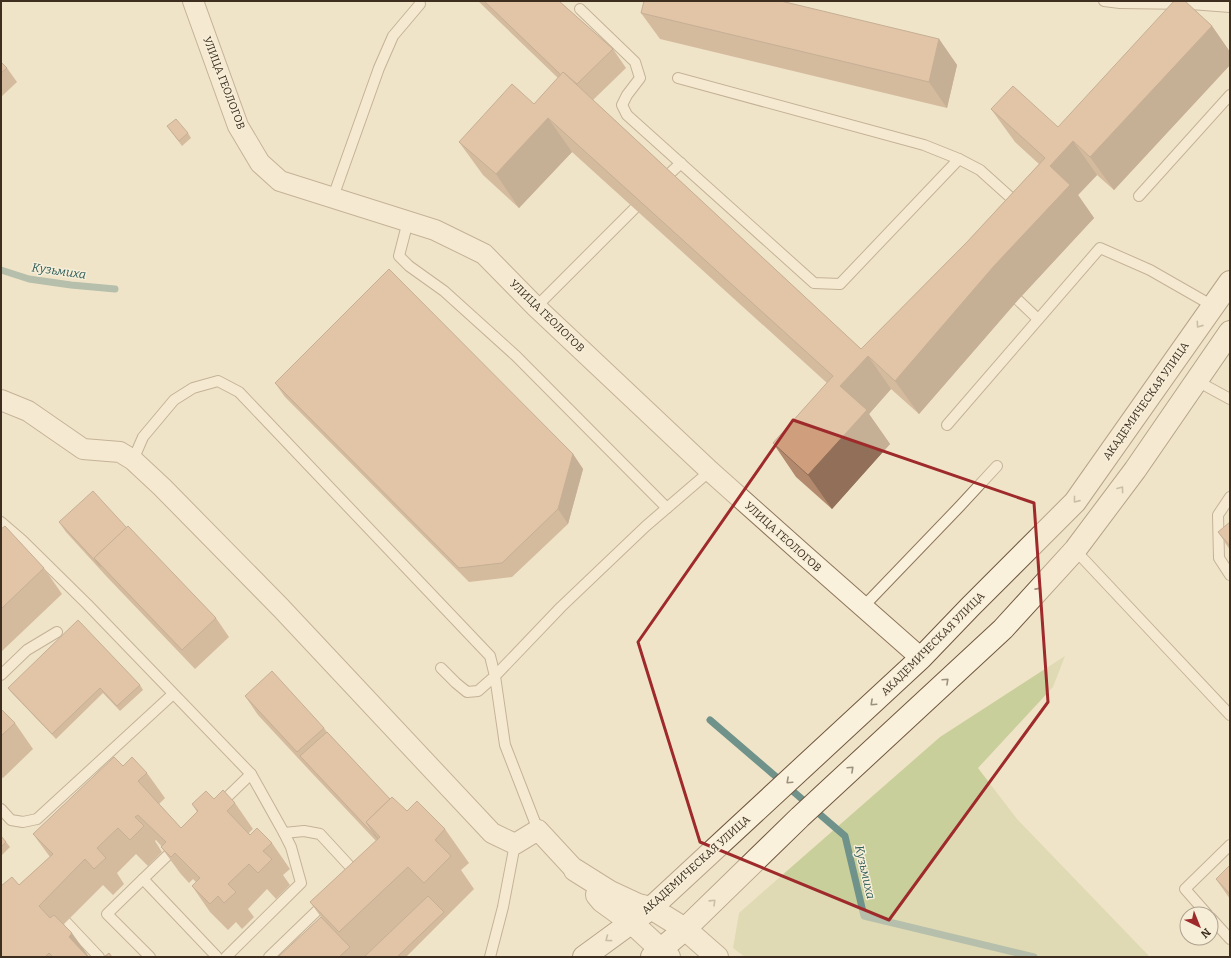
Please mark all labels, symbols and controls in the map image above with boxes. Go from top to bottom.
street label: УЛИЦА ГЕОЛОГОВ [200,35,248,131]
water label: Кузьмиха [31,260,87,282]
street label: УЛИЦА ГЕОЛОГОВ [507,277,587,355]
one-way arrow [1197,321,1204,328]
street label: АКАДЕМИЧЕСКАЯ УЛИЦА [1100,339,1192,463]
one-way arrow [1116,487,1123,494]
one-way arrow [1073,495,1080,503]
street label: УЛИЦА ГЕОЛОГОВ [742,499,824,575]
one-way arrow [1034,587,1041,595]
street label: АКАДЕМИЧЕСКАЯ УЛИЦА [879,589,988,698]
one-way arrow [941,678,949,686]
one-way arrow [870,698,878,706]
one-way arrow [846,767,854,774]
one-way arrow [786,776,793,783]
street label: АКАДЕМИЧЕСКАЯ УЛИЦА [639,813,753,917]
water label: Кузьмиха [852,844,878,900]
one-way arrow [708,899,716,907]
north arrow [1179,906,1219,946]
text: N [1198,925,1213,941]
one-way arrow [605,935,612,942]

